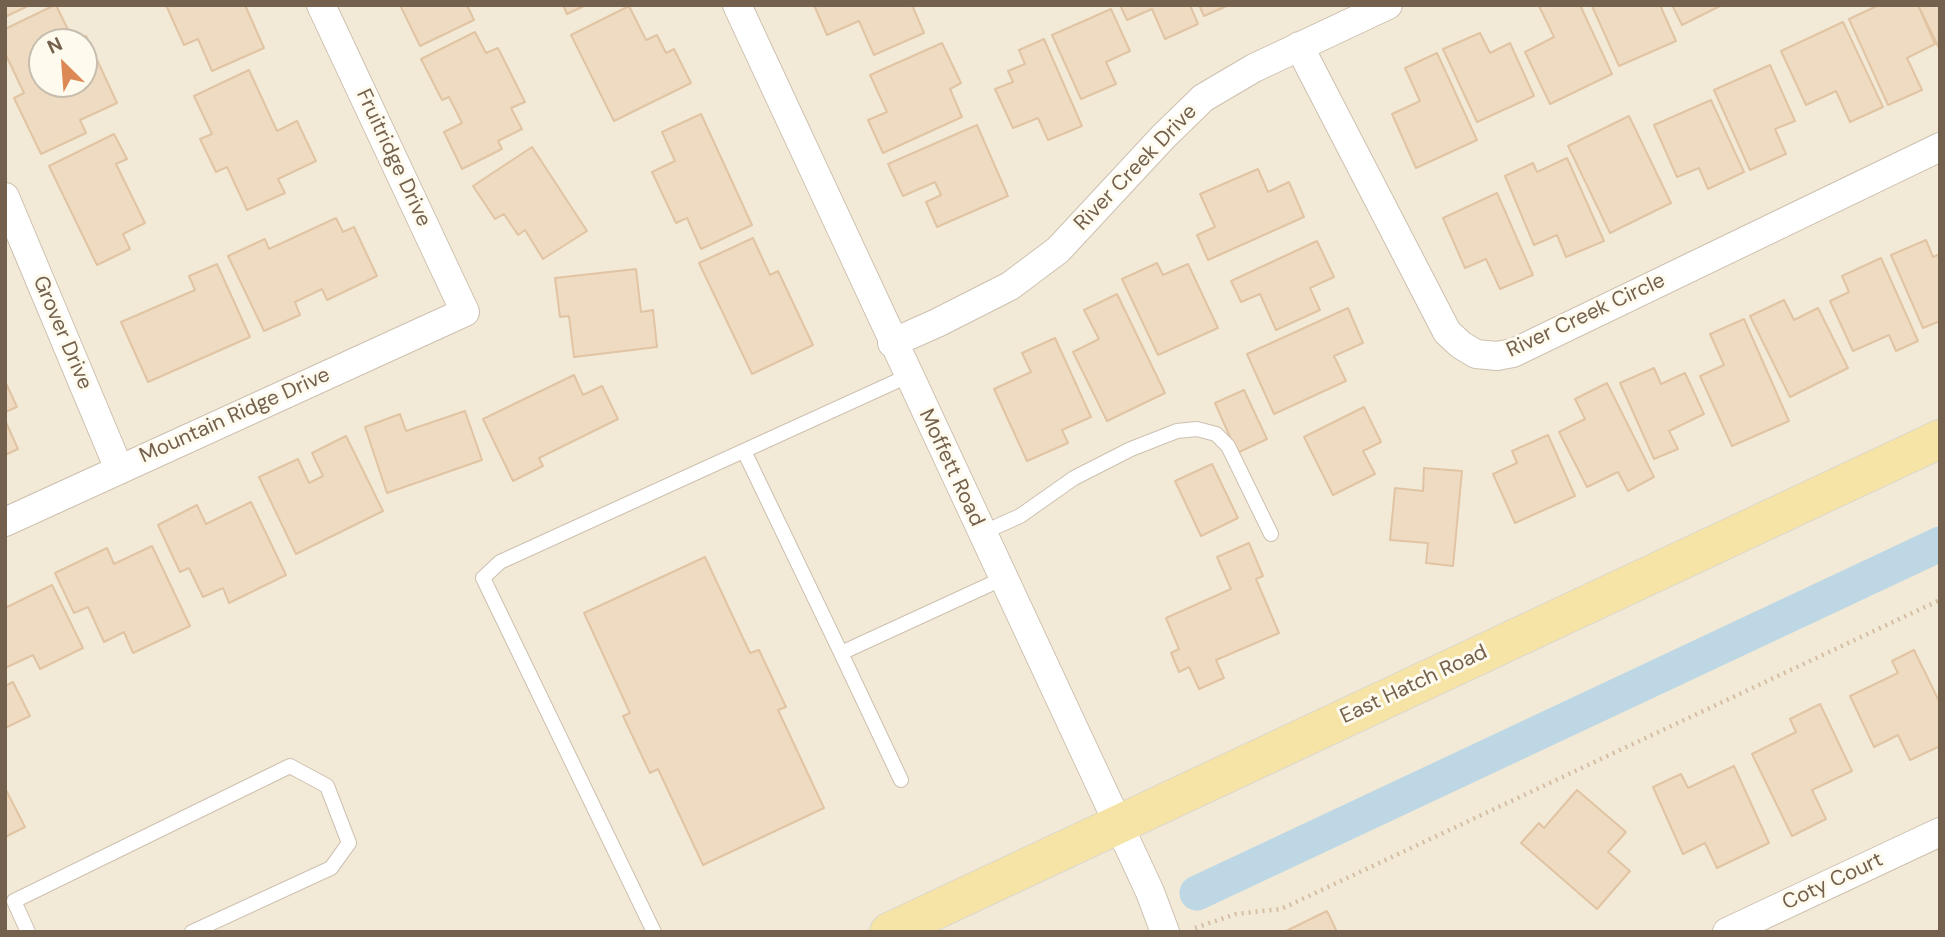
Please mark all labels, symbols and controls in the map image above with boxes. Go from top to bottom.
north arrow [28,28,98,98]
text: N [43,31,66,60]
street label: Fruitridge Drive [350,85,436,231]
street label: River Creek Drive [1069,100,1203,236]
street label: River Creek Circle [1503,268,1669,364]
street label: Grover Drive [27,272,97,394]
street label: Mountain Ridge Drive [136,363,334,469]
street label: Moffett Road [913,405,989,531]
street label: East Hatch Road [1337,640,1491,730]
street label: Coty Court [1779,848,1887,916]

